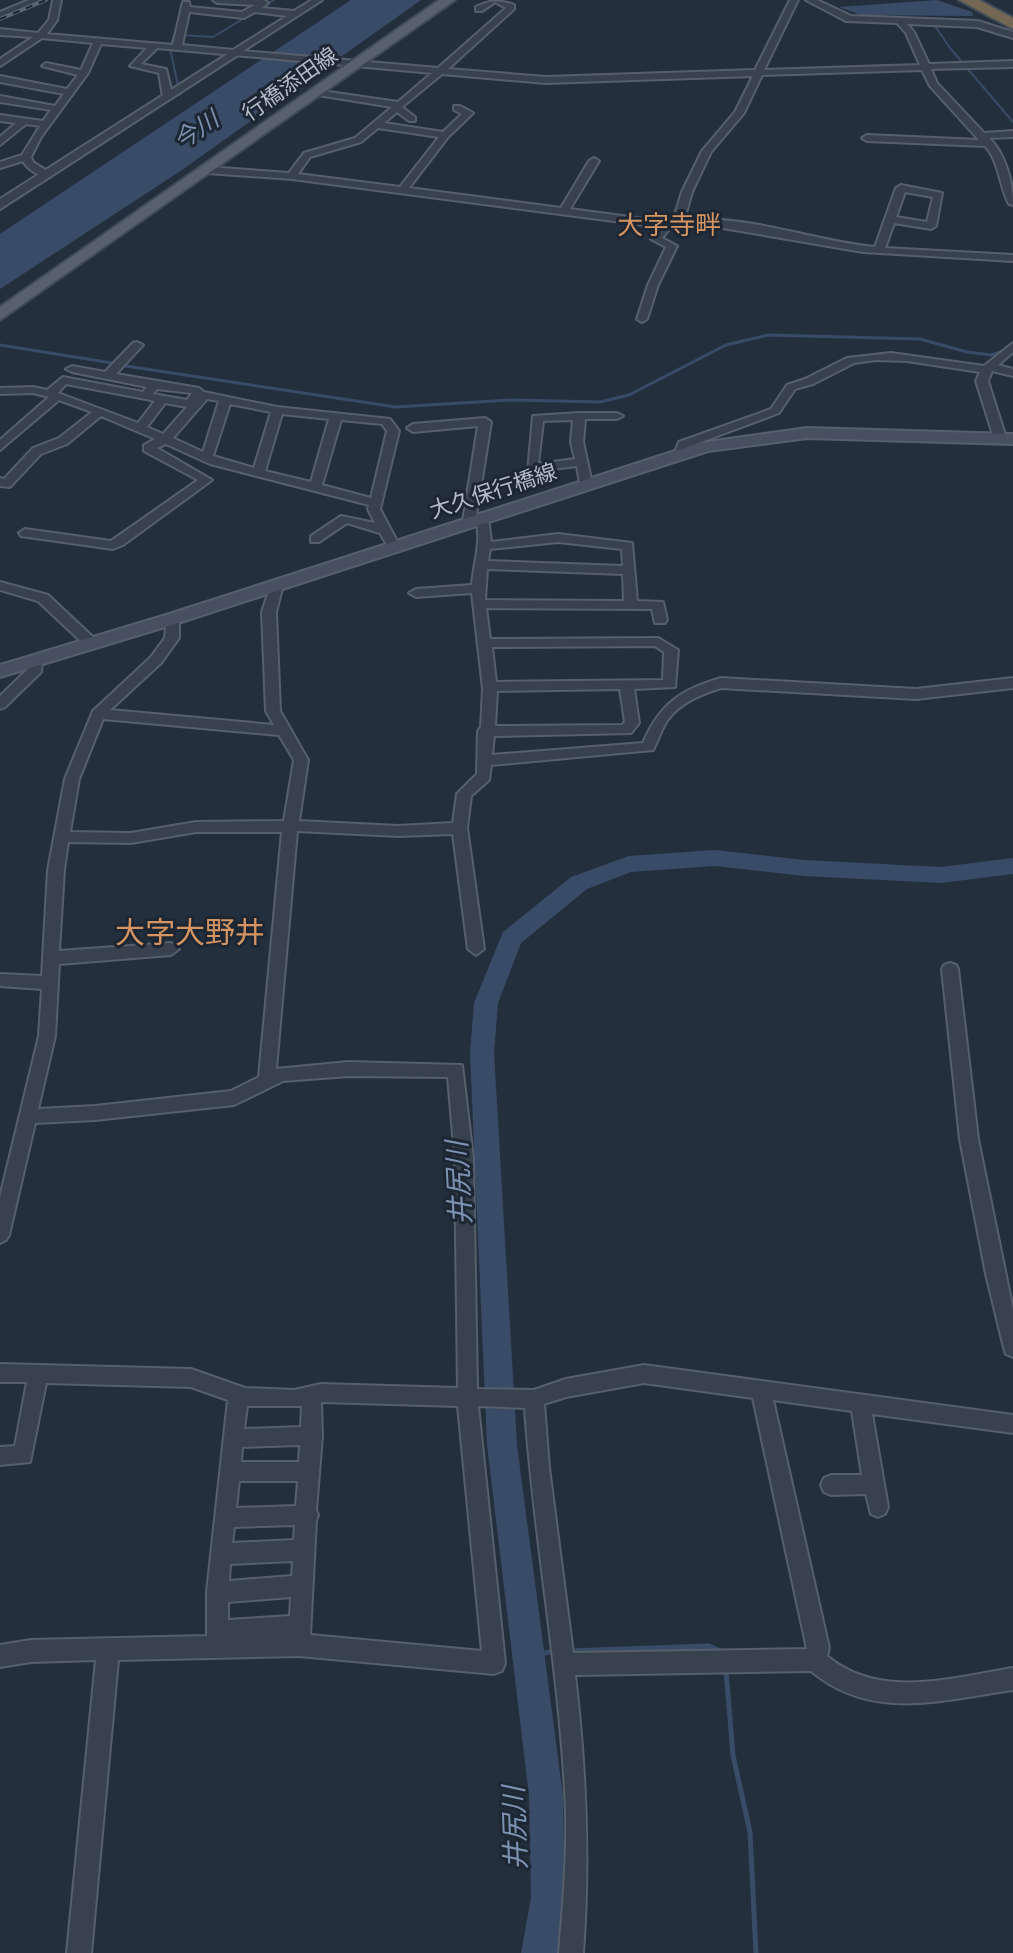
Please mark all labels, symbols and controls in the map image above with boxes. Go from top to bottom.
street label: 行橋添田線 [236,40,344,128]
water label: 今川 [167,101,228,157]
district label: 大字寺畔 [617,207,721,243]
street label: 大久保行橋線 [425,456,561,526]
district label: 大字大野井 [115,911,265,954]
water label: 井尻川 [437,1137,481,1226]
water label: 井尻川 [494,1782,536,1871]

